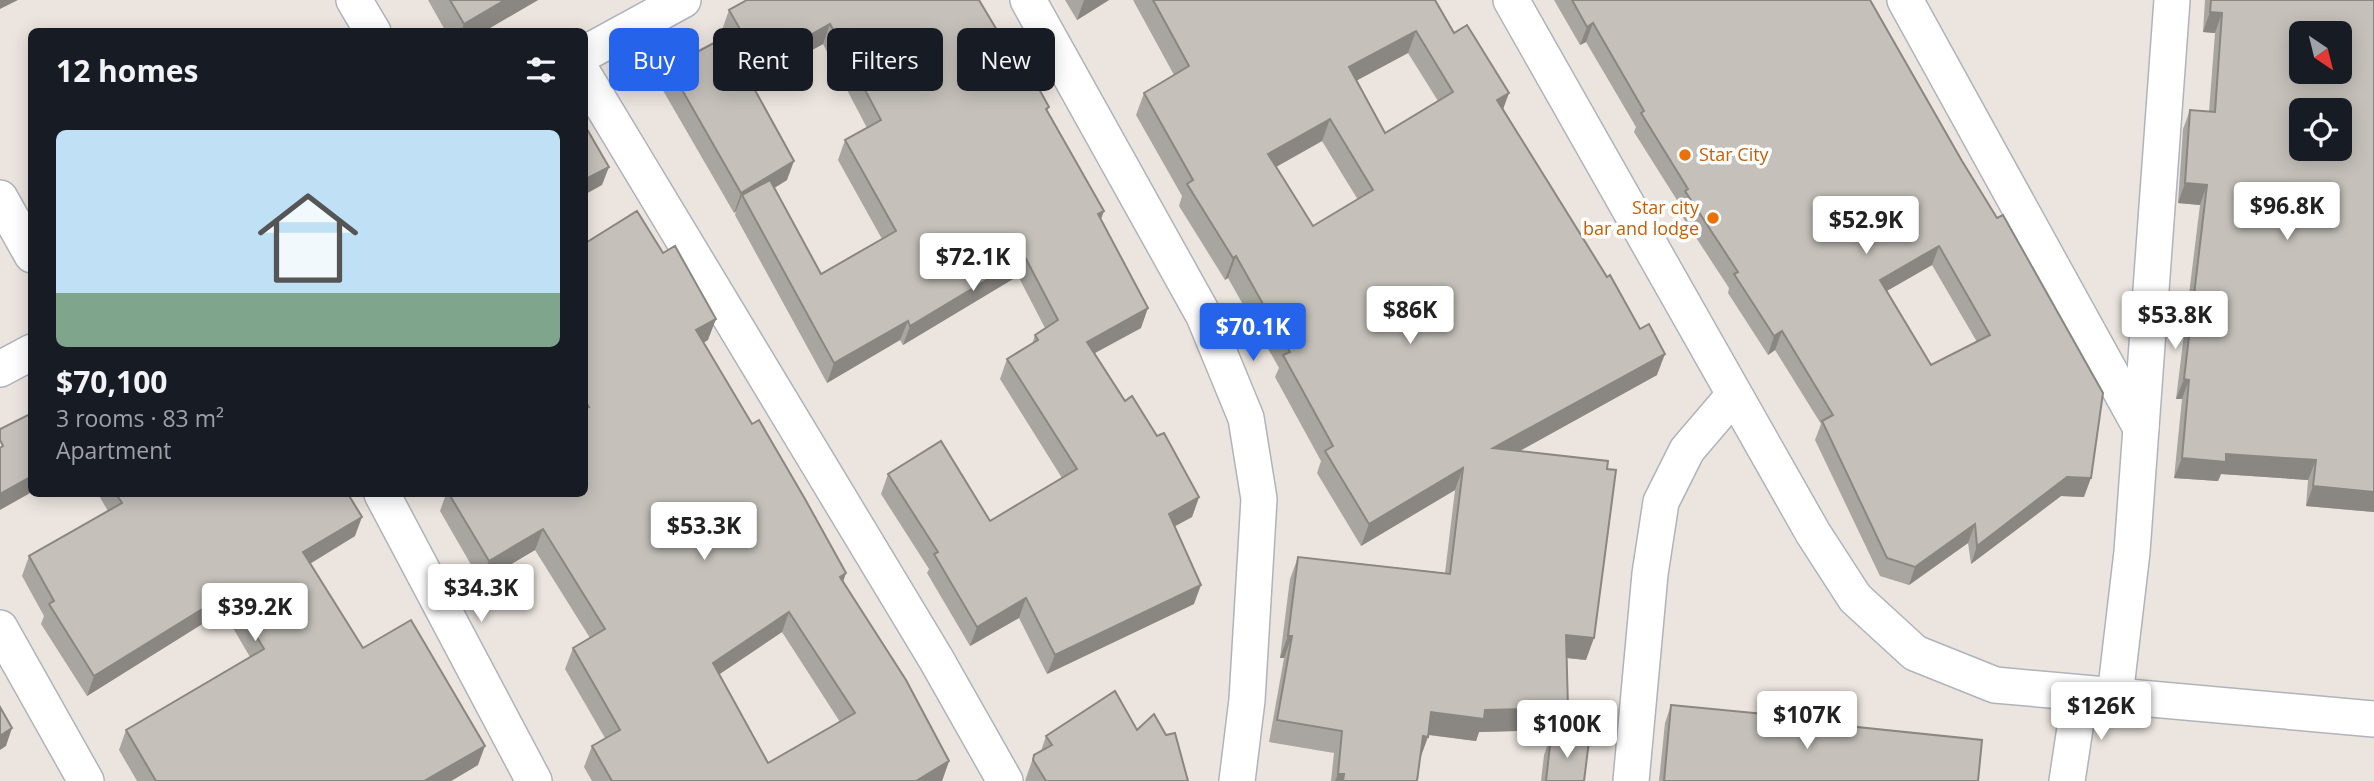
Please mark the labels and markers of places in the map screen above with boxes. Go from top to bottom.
place label: Star City [1699,142,1770,166]
marker: Star City [1677,147,1693,163]
pin: $96.8K [2230,182,2344,242]
place label: Star city bar and lodge [1583,195,1700,240]
pin: $52.9K [1809,196,1923,256]
marker: Star city bar and lodge [1705,210,1721,226]
pin: $72.1K [916,233,1030,293]
pin: $86K [1369,286,1451,346]
pin: $53.8K [2118,292,2232,351]
pin: $70.1K [1196,304,1310,363]
pin: $53.3K [647,503,761,562]
pin: $34.3K [424,564,538,624]
pin: $39.2K [198,584,312,643]
pin: $126K [2052,682,2150,742]
pin: $107K [1758,692,1856,751]
pin: $100K [1518,700,1616,760]

